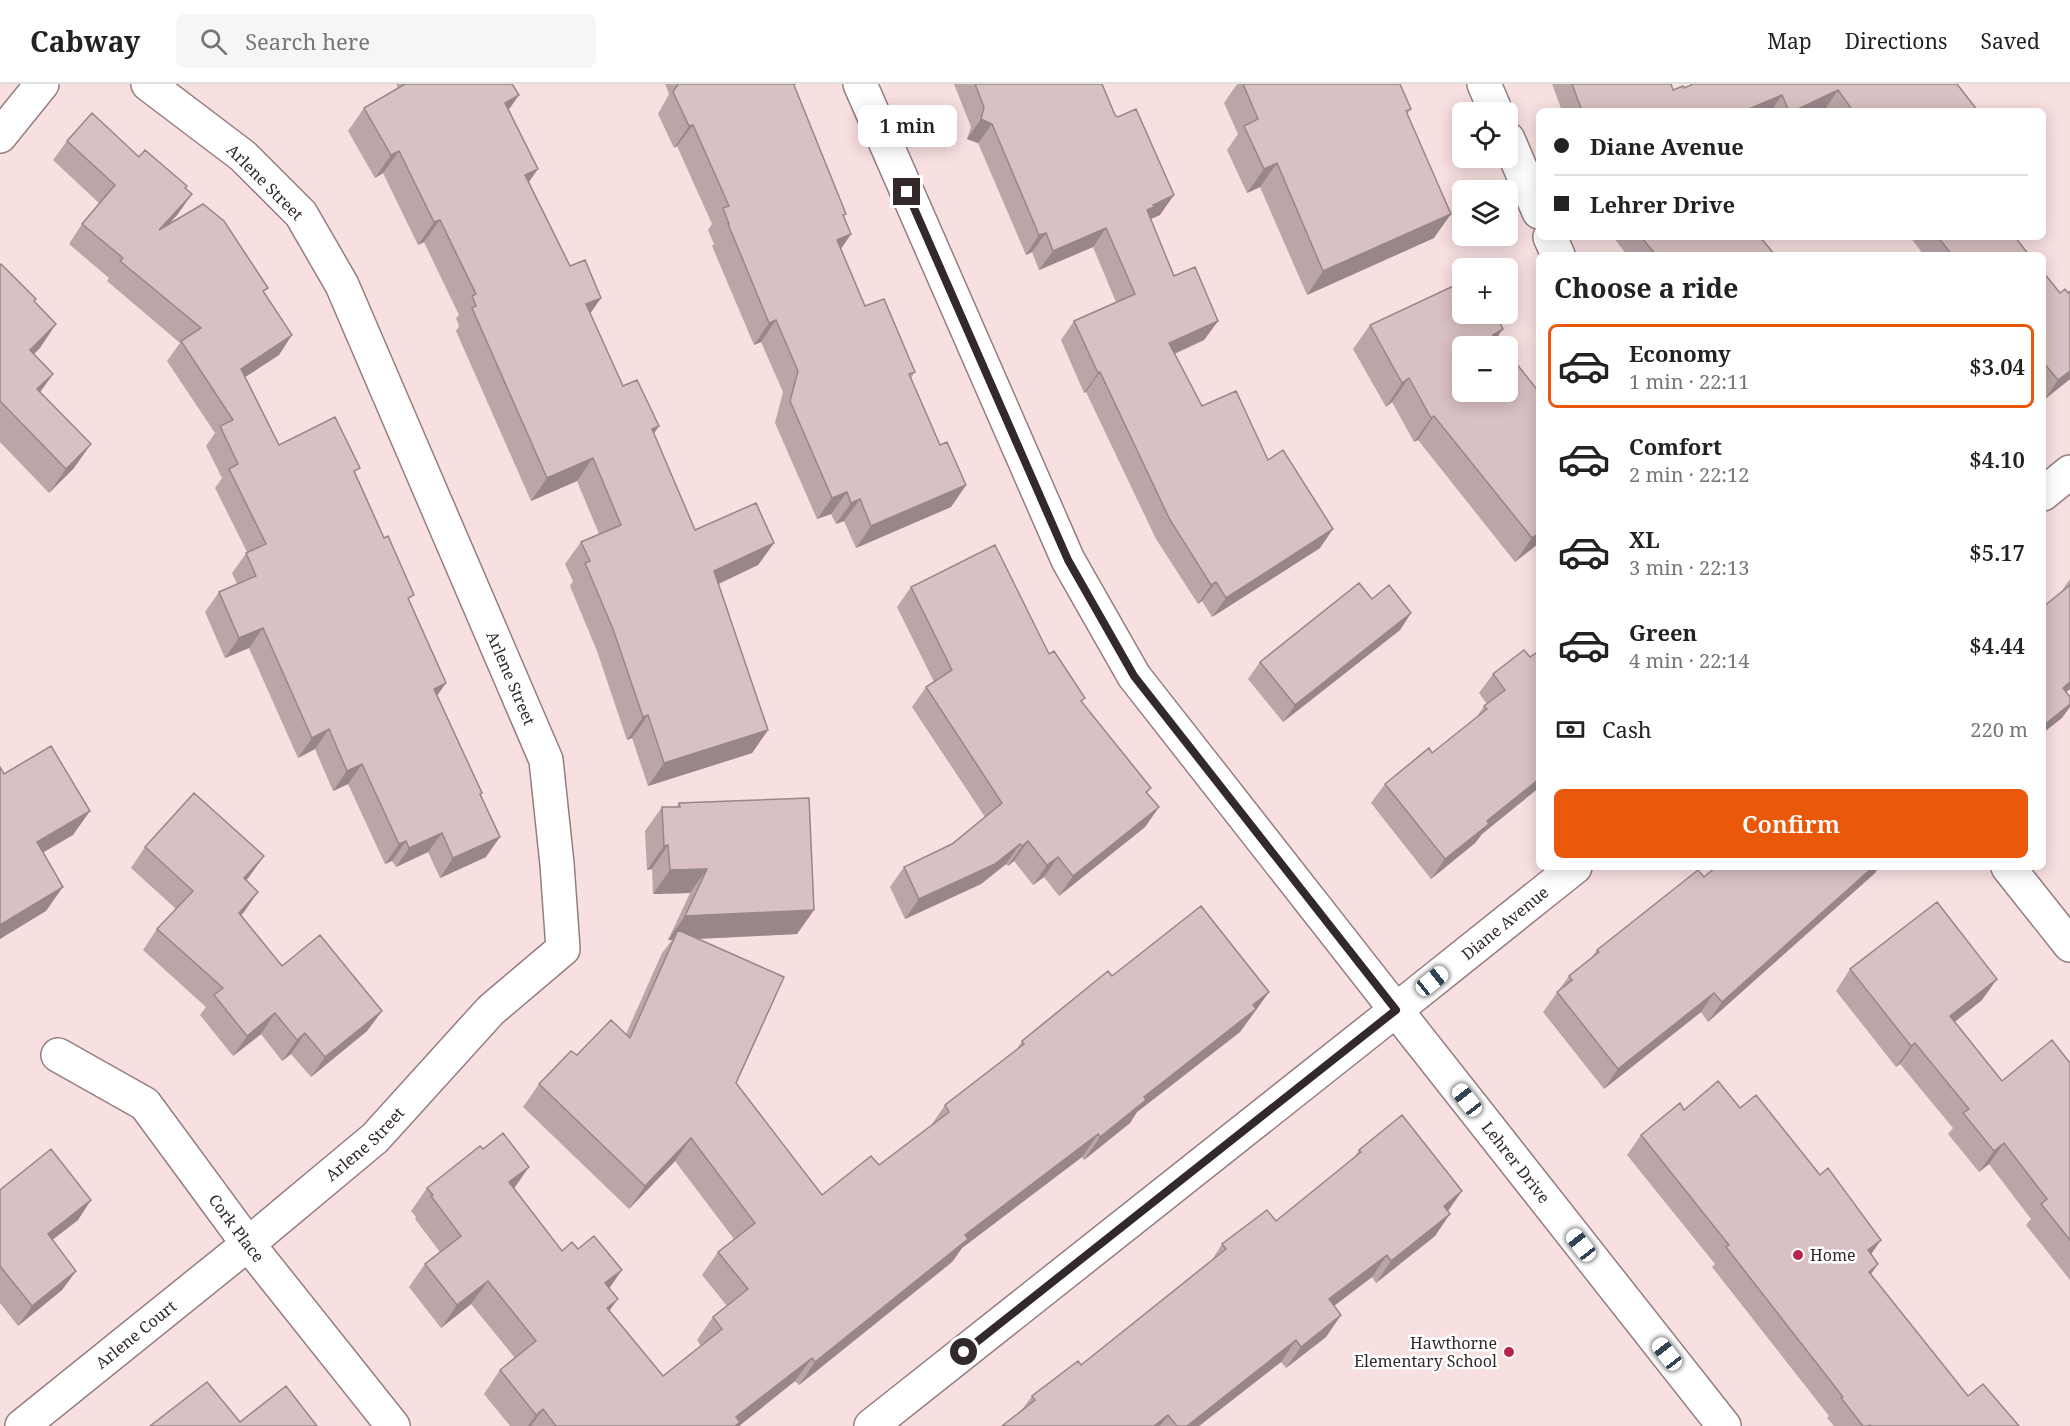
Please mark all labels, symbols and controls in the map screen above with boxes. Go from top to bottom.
search box [176,14,596,68]
text: Cabway [30,22,140,60]
icon: search [197,25,230,58]
text: Search here [245,26,370,56]
text: Map [1767,27,1812,55]
text: Directions [1845,27,1947,55]
text: Saved [1980,27,2040,55]
map controls [1452,102,1518,402]
button: locate [1452,102,1518,168]
callout: 1 min [858,105,956,147]
text: 1 min [880,112,935,139]
text: Diane Avenue [1590,131,1744,161]
street label: Arlene Street [222,139,308,225]
route end [893,178,920,205]
button: layers [1452,180,1518,246]
text: Lehrer Drive [1590,189,1735,219]
button: + [1452,258,1518,324]
text: Choose a ride [1554,269,1739,306]
button: − [1452,336,1518,402]
text: Economy [1629,338,1731,368]
icon: car [1557,339,1611,393]
text: $3.04 [1969,351,2025,381]
text: 1 min · 22:11 [1629,368,1749,395]
text: Comfort [1629,431,1722,461]
icon: car [1557,432,1611,486]
text: $4.10 [1969,444,2025,474]
text: 2 min · 22:12 [1629,461,1749,488]
text: XL [1629,524,1660,554]
icon: car [1557,525,1611,579]
text: $5.17 [1969,537,2025,567]
text: 3 min · 22:13 [1629,554,1749,581]
text: Green [1629,617,1697,647]
icon: car [1557,618,1611,672]
street label: Arlene Street [481,628,541,729]
text: $4.44 [1969,630,2025,660]
text: 4 min · 22:14 [1629,647,1749,674]
icon: cash [1554,713,1587,746]
text: Cash [1602,714,1652,744]
text: 220 m [1970,716,2028,743]
button: Confirm [1554,789,2028,858]
street label: Diane Avenue [1457,881,1553,965]
car [1412,963,1452,999]
car [1449,1080,1485,1120]
street label: Arlene Street [321,1102,409,1186]
street label: Lehrer Drive [1477,1117,1555,1208]
street label: Cork Place [204,1189,269,1267]
car [1563,1225,1599,1265]
place label: Home [1810,1244,1856,1266]
marker: Home [1791,1248,1805,1262]
street label: Arlene Court [91,1295,181,1374]
place label: Hawthorne Elementary School [1354,1332,1497,1372]
car [1649,1334,1685,1374]
route start [950,1338,977,1365]
marker: Hawthorne Elementary School [1502,1345,1516,1359]

